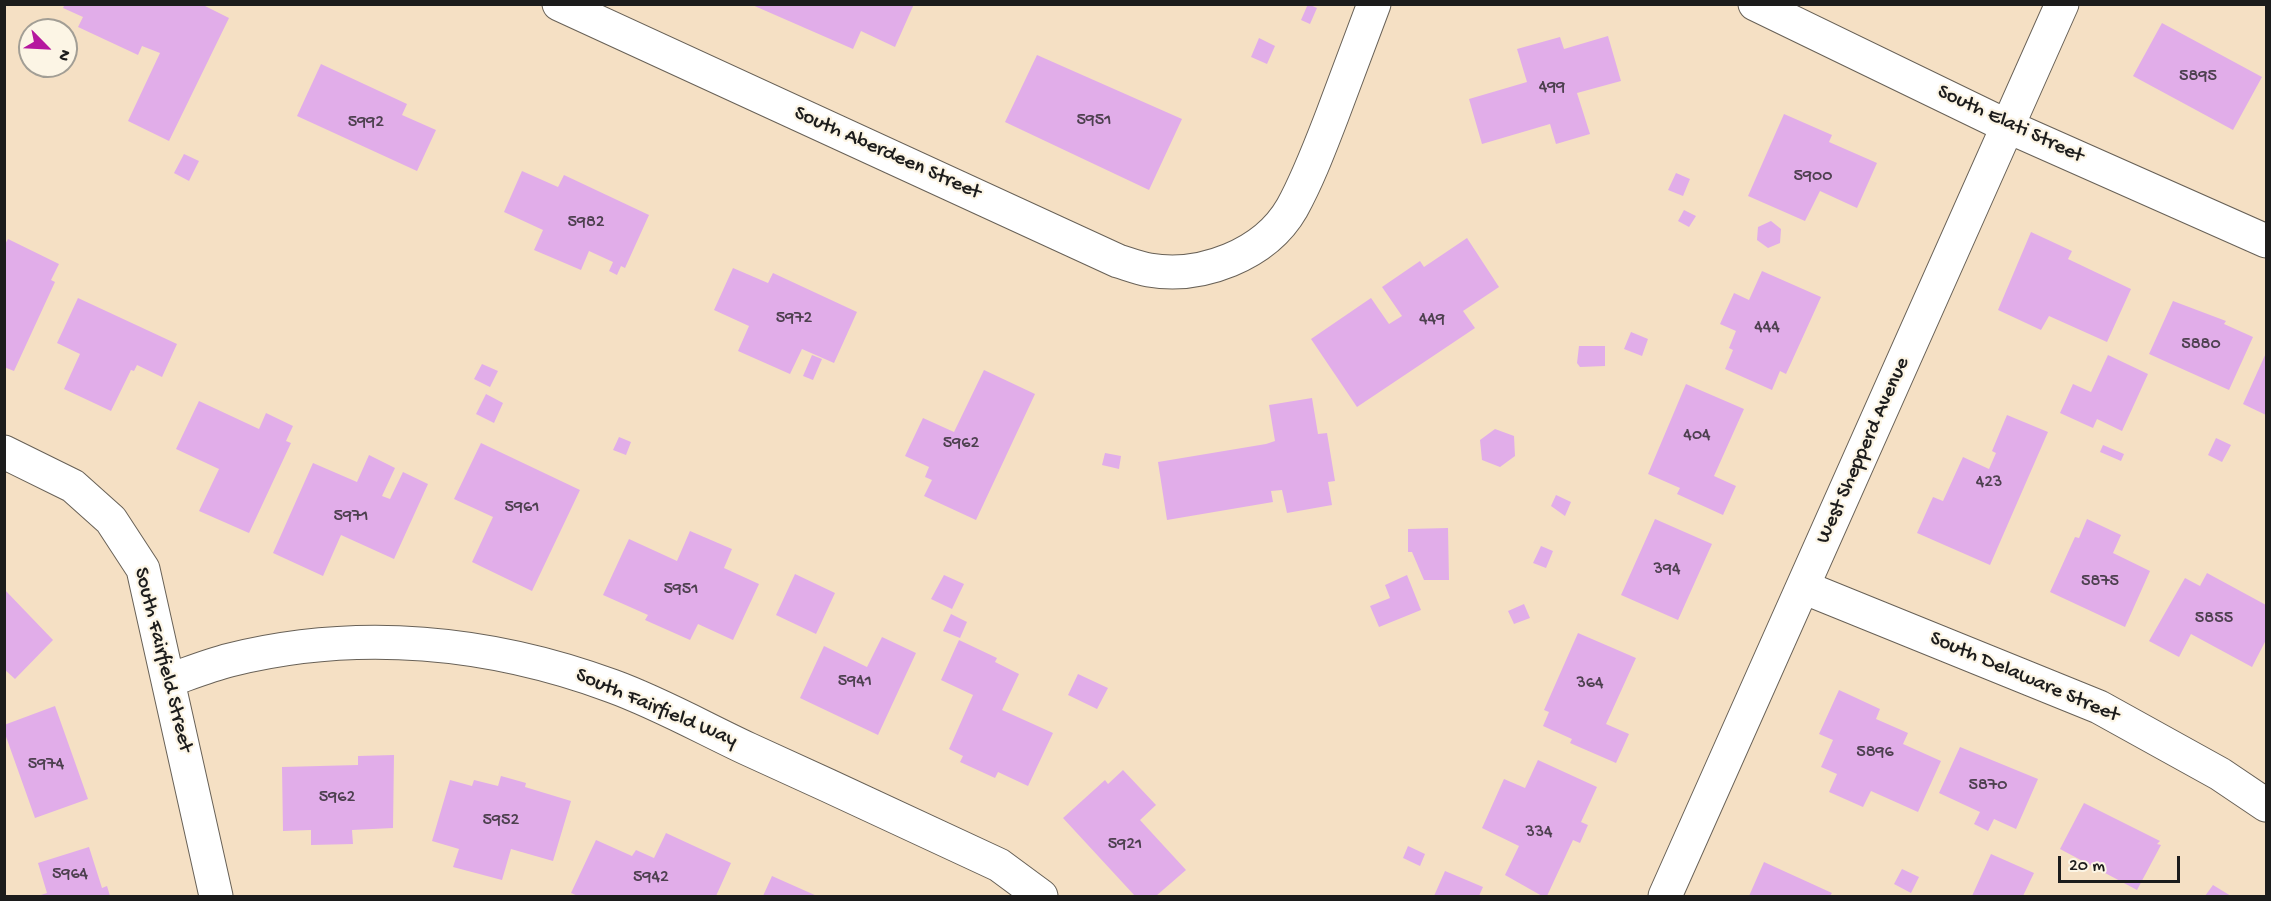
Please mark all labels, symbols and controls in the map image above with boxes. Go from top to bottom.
north arrow [18,18,78,78]
text: N [52,46,74,63]
house number: 5895 [2179,66,2217,88]
house number: 499 [1539,77,1565,99]
street label: South Elati Street [1933,80,2087,170]
street label: South Aberdeen Street [790,101,984,207]
house number: 5951 [1076,110,1112,132]
house number: 5992 [348,112,384,134]
house number: 5900 [1794,166,1832,188]
house number: 5982 [567,212,605,234]
house number: 5972 [776,308,812,330]
house number: 449 [1419,309,1445,331]
house number: 444 [1754,317,1780,339]
house number: 5880 [2181,334,2221,356]
street label: West Shepperd Avenue [1812,354,1916,548]
house number: 404 [1683,425,1711,447]
house number: 5962 [943,433,979,455]
house number: 423 [1976,472,2002,494]
house number: 5961 [505,497,539,519]
house number: 5971 [333,506,369,528]
house number: 394 [1654,559,1680,581]
street label: South Fairfield Street [127,565,197,755]
house number: 5875 [2081,571,2119,593]
house number: 5951 [663,579,699,601]
house number: 5855 [2195,608,2233,630]
street label: South Delaware Street [1926,627,2122,729]
street label: South Fairfield Way [571,664,741,754]
house number: 5941 [838,671,872,693]
house number: 364 [1577,673,1603,695]
house number: 5896 [1856,742,1894,764]
house number: 5974 [28,754,64,776]
house number: 5870 [1969,775,2007,797]
house number: 5962 [319,787,355,809]
house number: 5952 [483,810,519,832]
house number: 334 [1525,822,1553,844]
house number: 5921 [1108,834,1142,856]
scale bar [2061,844,2182,882]
text: 20 m [2069,856,2105,877]
house number: 5964 [52,864,88,886]
house number: 5942 [633,867,669,889]

